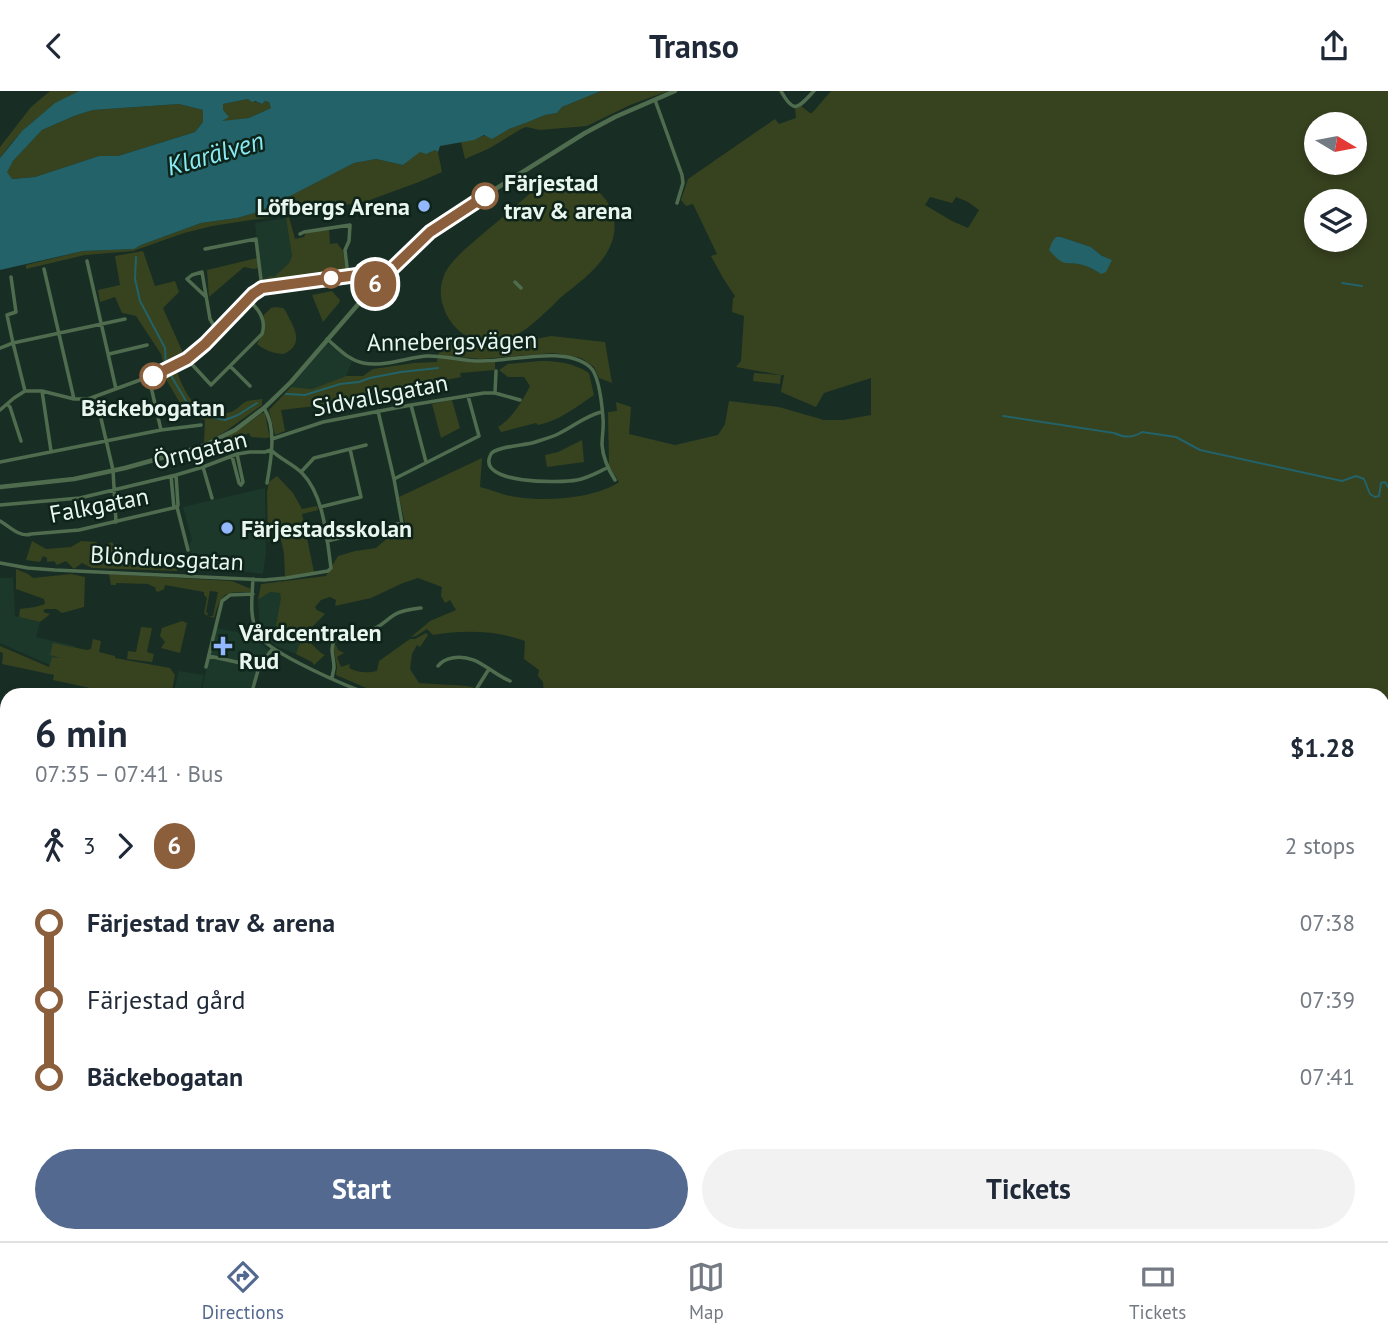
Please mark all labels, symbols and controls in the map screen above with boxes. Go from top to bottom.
text: Transo [649,25,739,67]
icon: back [35,27,73,65]
icon: share [1315,27,1353,65]
north arrow [1304,112,1367,175]
map controls [1304,112,1367,252]
water label: Klarälven [163,123,267,183]
place label: Färjestad trav & arena [504,167,632,226]
marker: Färjestad trav & arena [472,183,498,209]
button: layers [1304,189,1367,252]
place label: Löfbergs Arena [256,191,410,222]
marker: Löfbergs Arena [416,198,432,214]
line badge: 6 [352,261,398,307]
unlabelled marker [321,268,341,288]
text: 6 [368,268,382,299]
street label: Annebergsvägen [367,324,537,358]
marker: Bäckebogatan [140,363,166,389]
street label: Sidvallsgatan [309,367,451,423]
place label: Bäckebogatan [81,392,225,423]
street label: Örngatan [150,423,250,477]
street label: Falkgatan [47,480,151,530]
place label: Färjestadsskolan [241,513,412,544]
marker: Färjestadsskolan [219,520,235,536]
street label: Blönduosgatan [89,538,245,578]
place label: Vårdcentralen Rud [238,617,382,676]
marker: Vårdcentralen Rud [213,636,233,656]
text: 6 min [35,708,128,757]
text: $1.28 [1290,731,1355,764]
text: 07:35 – 07:41 · Bus [35,759,223,788]
icon: walk [35,827,73,865]
icon: forward [106,827,144,865]
text: 6 [168,830,181,861]
text: 3 [83,831,96,860]
text: 2 stops [1285,831,1355,860]
text: Färjestad trav & arena [87,906,335,939]
text: 07:38 [1300,908,1355,937]
text: Färjestad gård [87,983,246,1016]
text: 07:39 [1300,985,1355,1014]
text: Bäckebogatan [87,1060,243,1093]
text: 07:41 [1300,1062,1355,1091]
button: Start [35,1149,688,1229]
button: Tickets [702,1149,1355,1229]
tab: Directions [202,1258,284,1324]
tab: Map [687,1258,725,1324]
tab: Tickets [1129,1258,1186,1324]

